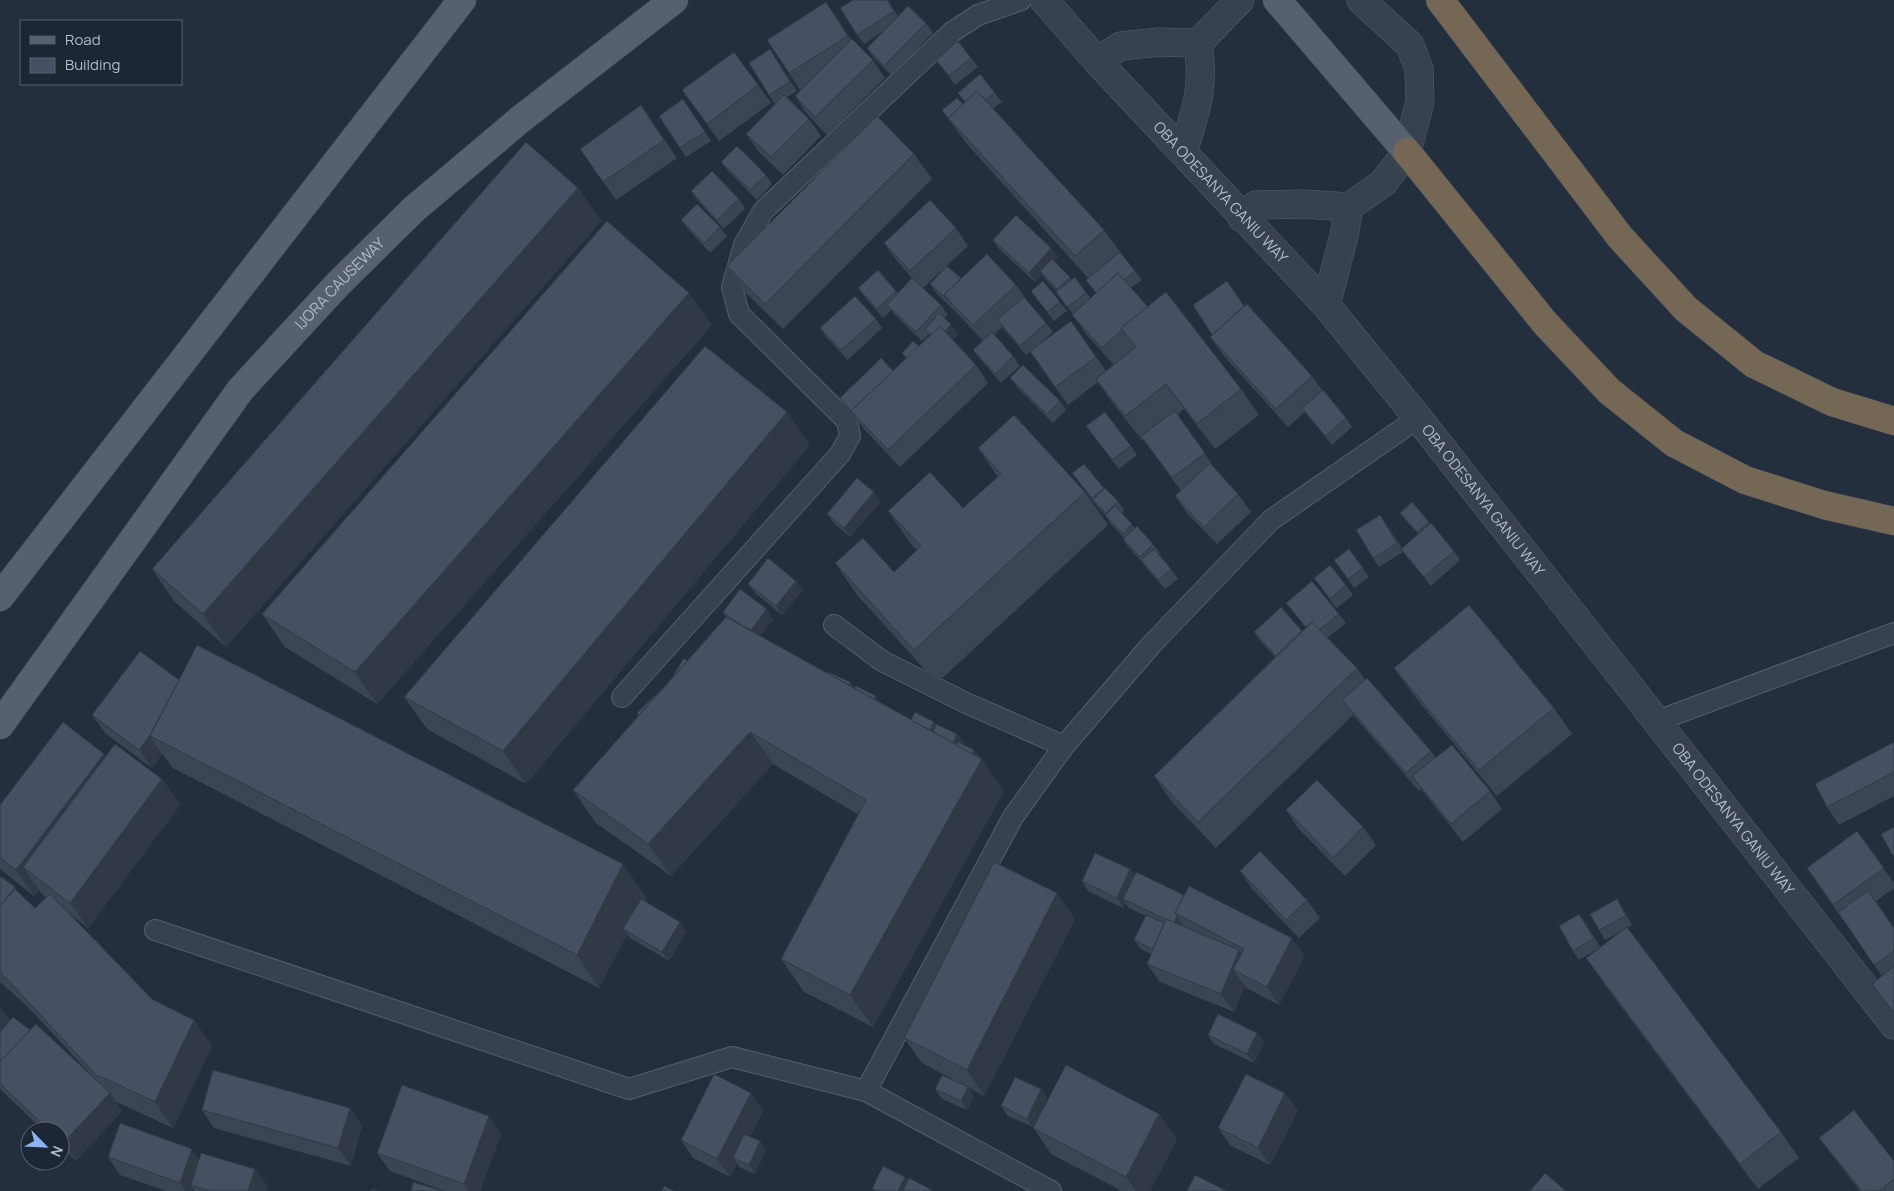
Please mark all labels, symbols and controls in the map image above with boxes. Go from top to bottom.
legend [20,20,182,85]
text: Road [65,29,101,50]
text: Building [65,54,120,75]
street label: OBA ODESANYA GANIU WAY [1149,116,1293,268]
street label: IJORA CAUSEWAY [290,232,390,334]
street label: OBA ODESANYA GANIU WAY [1417,420,1550,581]
street label: OBA ODESANYA GANIU WAY [1667,738,1800,899]
north arrow [20,1121,70,1171]
text: N [47,1143,68,1160]

